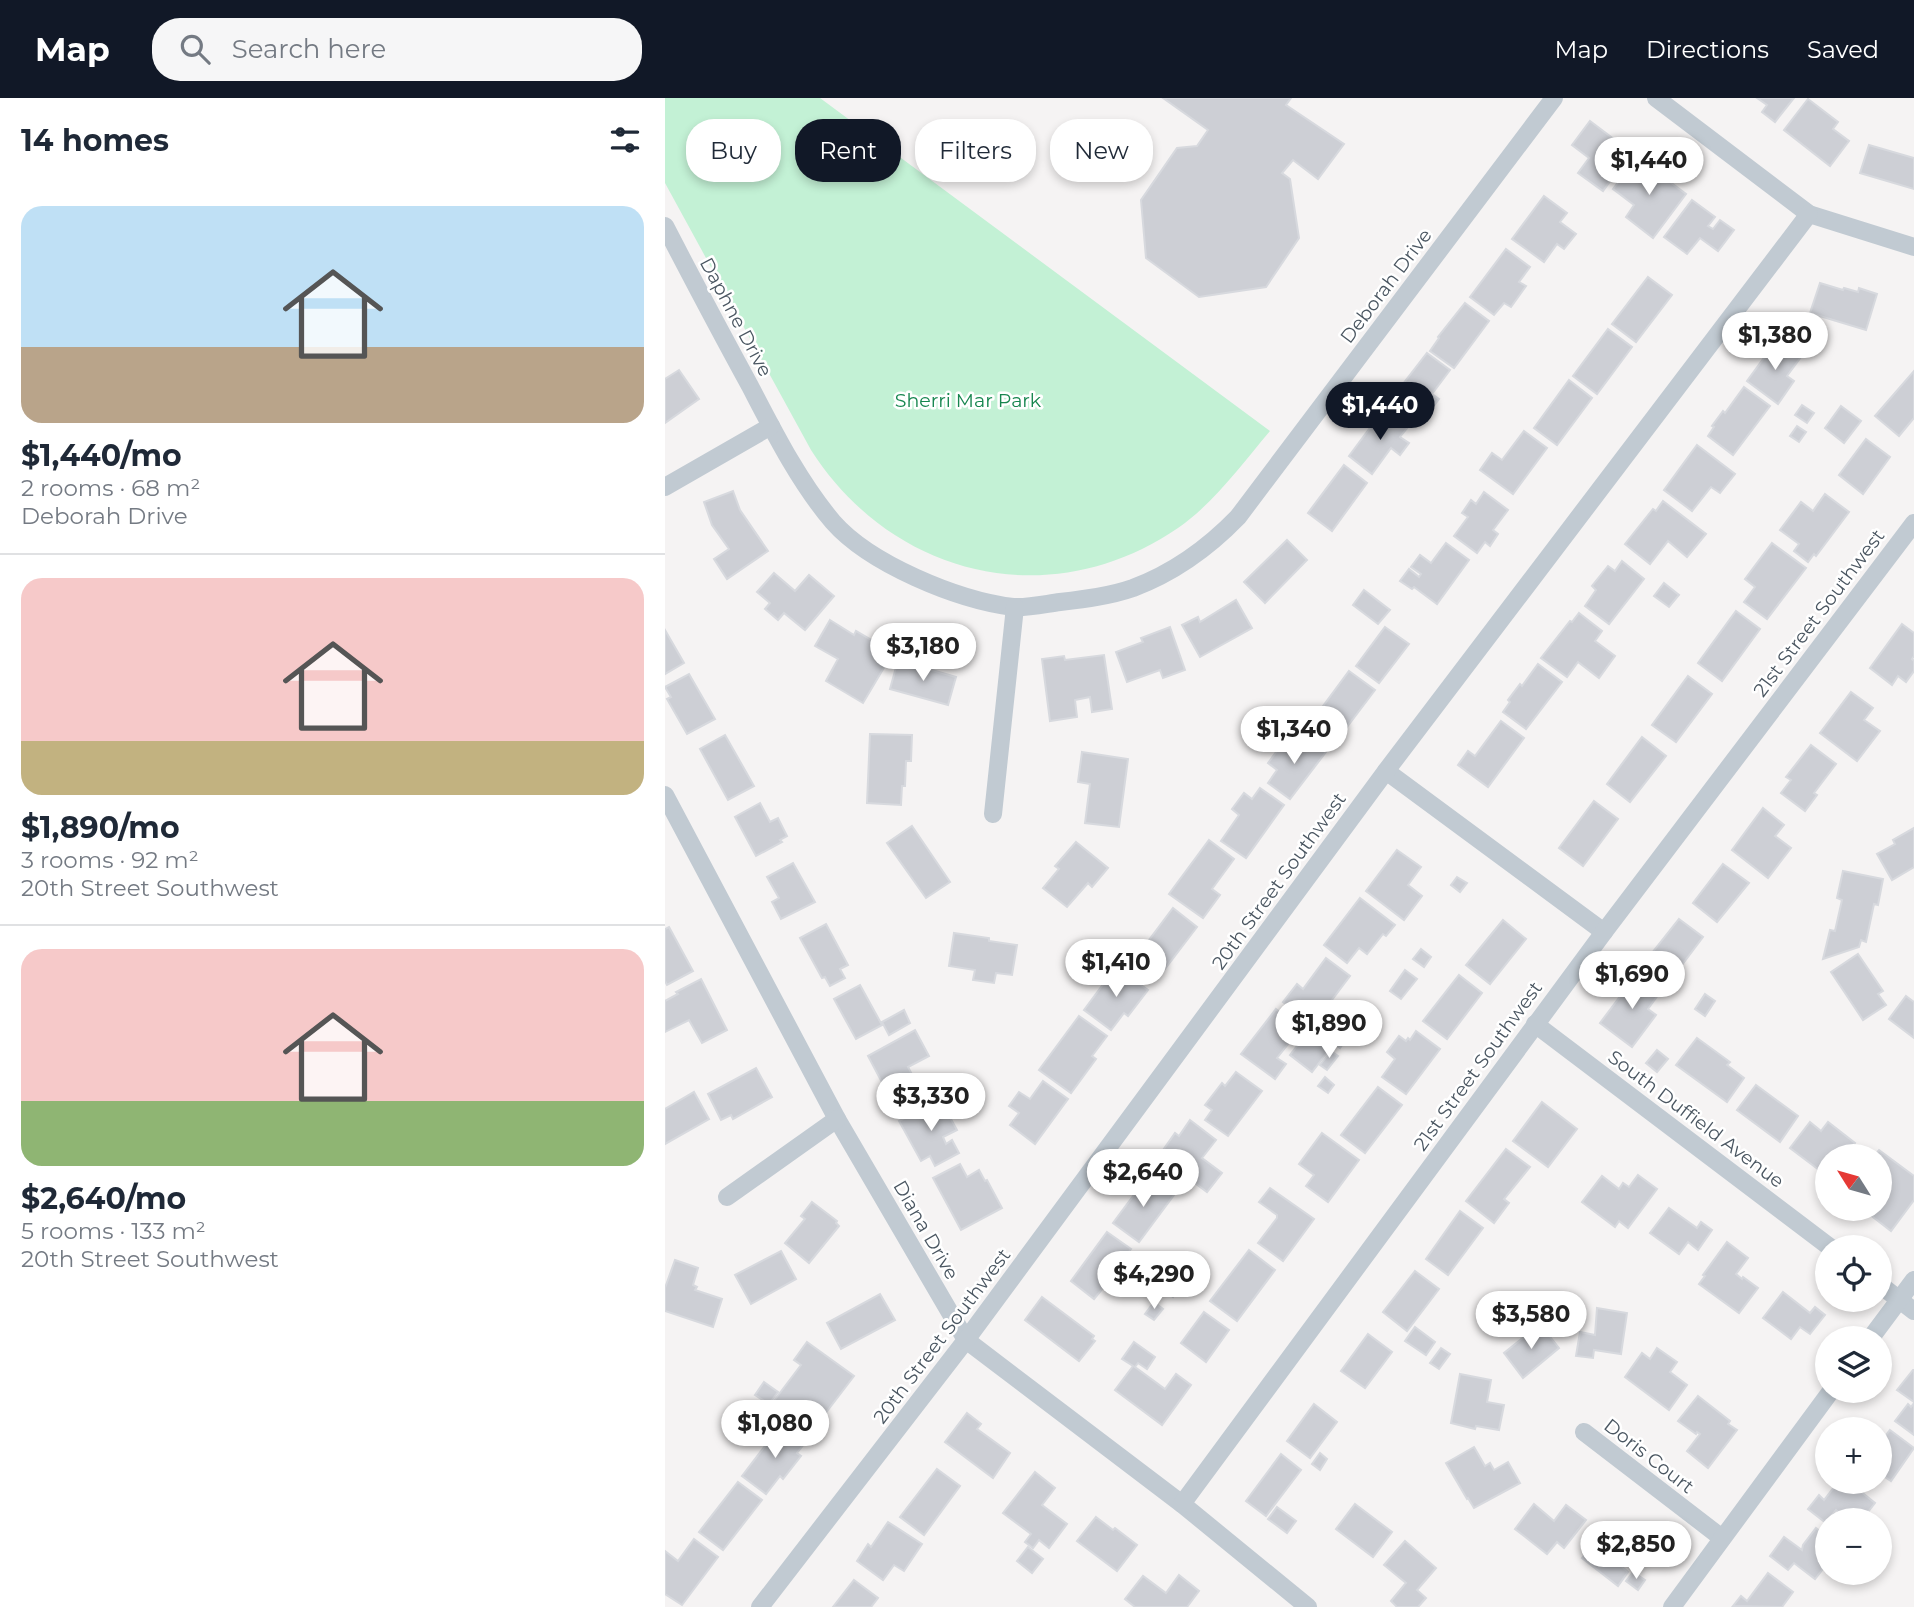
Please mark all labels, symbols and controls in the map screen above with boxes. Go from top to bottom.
search box [152,18,642,81]
text: Map [35,29,110,69]
icon: search [176,30,214,68]
text: Search here [232,33,386,65]
text: Map [1555,35,1608,64]
text: Directions [1646,35,1769,64]
text: Saved [1807,35,1879,64]
chip: Buy [686,119,781,182]
chip: Rent [795,119,901,182]
chip: Filters [915,119,1036,182]
chip: New [1050,119,1153,182]
icon: filters [606,121,644,159]
text: 14 homes [21,122,169,159]
pin: $1,440 [1592,138,1706,197]
text: $1,440 [1611,146,1687,174]
street label: Deborah Drive [1335,224,1437,348]
icon: home [270,251,396,377]
street label: Daphne Drive [695,253,777,381]
pin: $1,380 [1718,313,1832,372]
text: $1,380 [1738,321,1812,349]
pin: $1,440 [1323,382,1437,442]
park label: Sherri Mar Park [895,389,1042,412]
text: $1,440 [1342,391,1418,419]
text: $1,440/mo [21,437,182,474]
text: 2 rooms · 68 m² [21,474,200,502]
text: Deborah Drive [21,502,188,530]
street label: 21st Street Southwest [1749,525,1890,701]
icon: home [270,623,396,749]
pin: $3,180 [866,624,980,683]
text: $3,180 [886,632,960,660]
pin: $1,340 [1237,706,1351,766]
text: $1,340 [1257,715,1331,743]
street label: 20th Street Southwest [1207,788,1351,974]
text: $1,890/mo [21,809,180,846]
text: 3 rooms · 92 m² [21,846,199,874]
text: 20th Street Southwest [21,874,279,902]
pin: $1,410 [1059,940,1173,999]
text: $1,410 [1081,948,1151,976]
pin: $1,690 [1575,951,1689,1011]
text: $1,690 [1595,960,1669,988]
street label: 21st Street Southwest [1409,977,1547,1155]
icon: home [270,994,396,1120]
pin: $1,890 [1272,1000,1386,1060]
text: $1,890 [1291,1009,1367,1037]
street label: South Duffield Avenue [1603,1045,1789,1193]
pin: $3,330 [874,1074,988,1133]
text: $3,330 [892,1082,970,1110]
north arrow [1815,1144,1892,1222]
map controls [1815,1144,1892,1585]
pin: $2,640 [1086,1150,1200,1209]
text: $2,640 [1103,1158,1183,1186]
street label: Diana Drive [888,1176,964,1284]
text: $2,640/mo [21,1180,186,1217]
text: 5 rooms · 133 m² [21,1217,206,1245]
button: locate [1815,1235,1892,1312]
street label: 20th Street Southwest [869,1244,1015,1428]
text: 20th Street Southwest [21,1245,279,1273]
pin: $4,290 [1097,1252,1211,1311]
text: $4,290 [1113,1260,1195,1288]
pin: $3,580 [1474,1292,1588,1351]
text: $3,580 [1492,1300,1570,1328]
button: layers [1815,1326,1892,1403]
pin: $1,080 [718,1400,832,1460]
text: $1,080 [737,1409,813,1437]
street label: Doris Court [1599,1414,1699,1498]
button: + [1815,1417,1892,1494]
button: − [1815,1508,1892,1585]
pin: $2,850 [1579,1522,1693,1581]
text: $2,850 [1596,1530,1676,1558]

